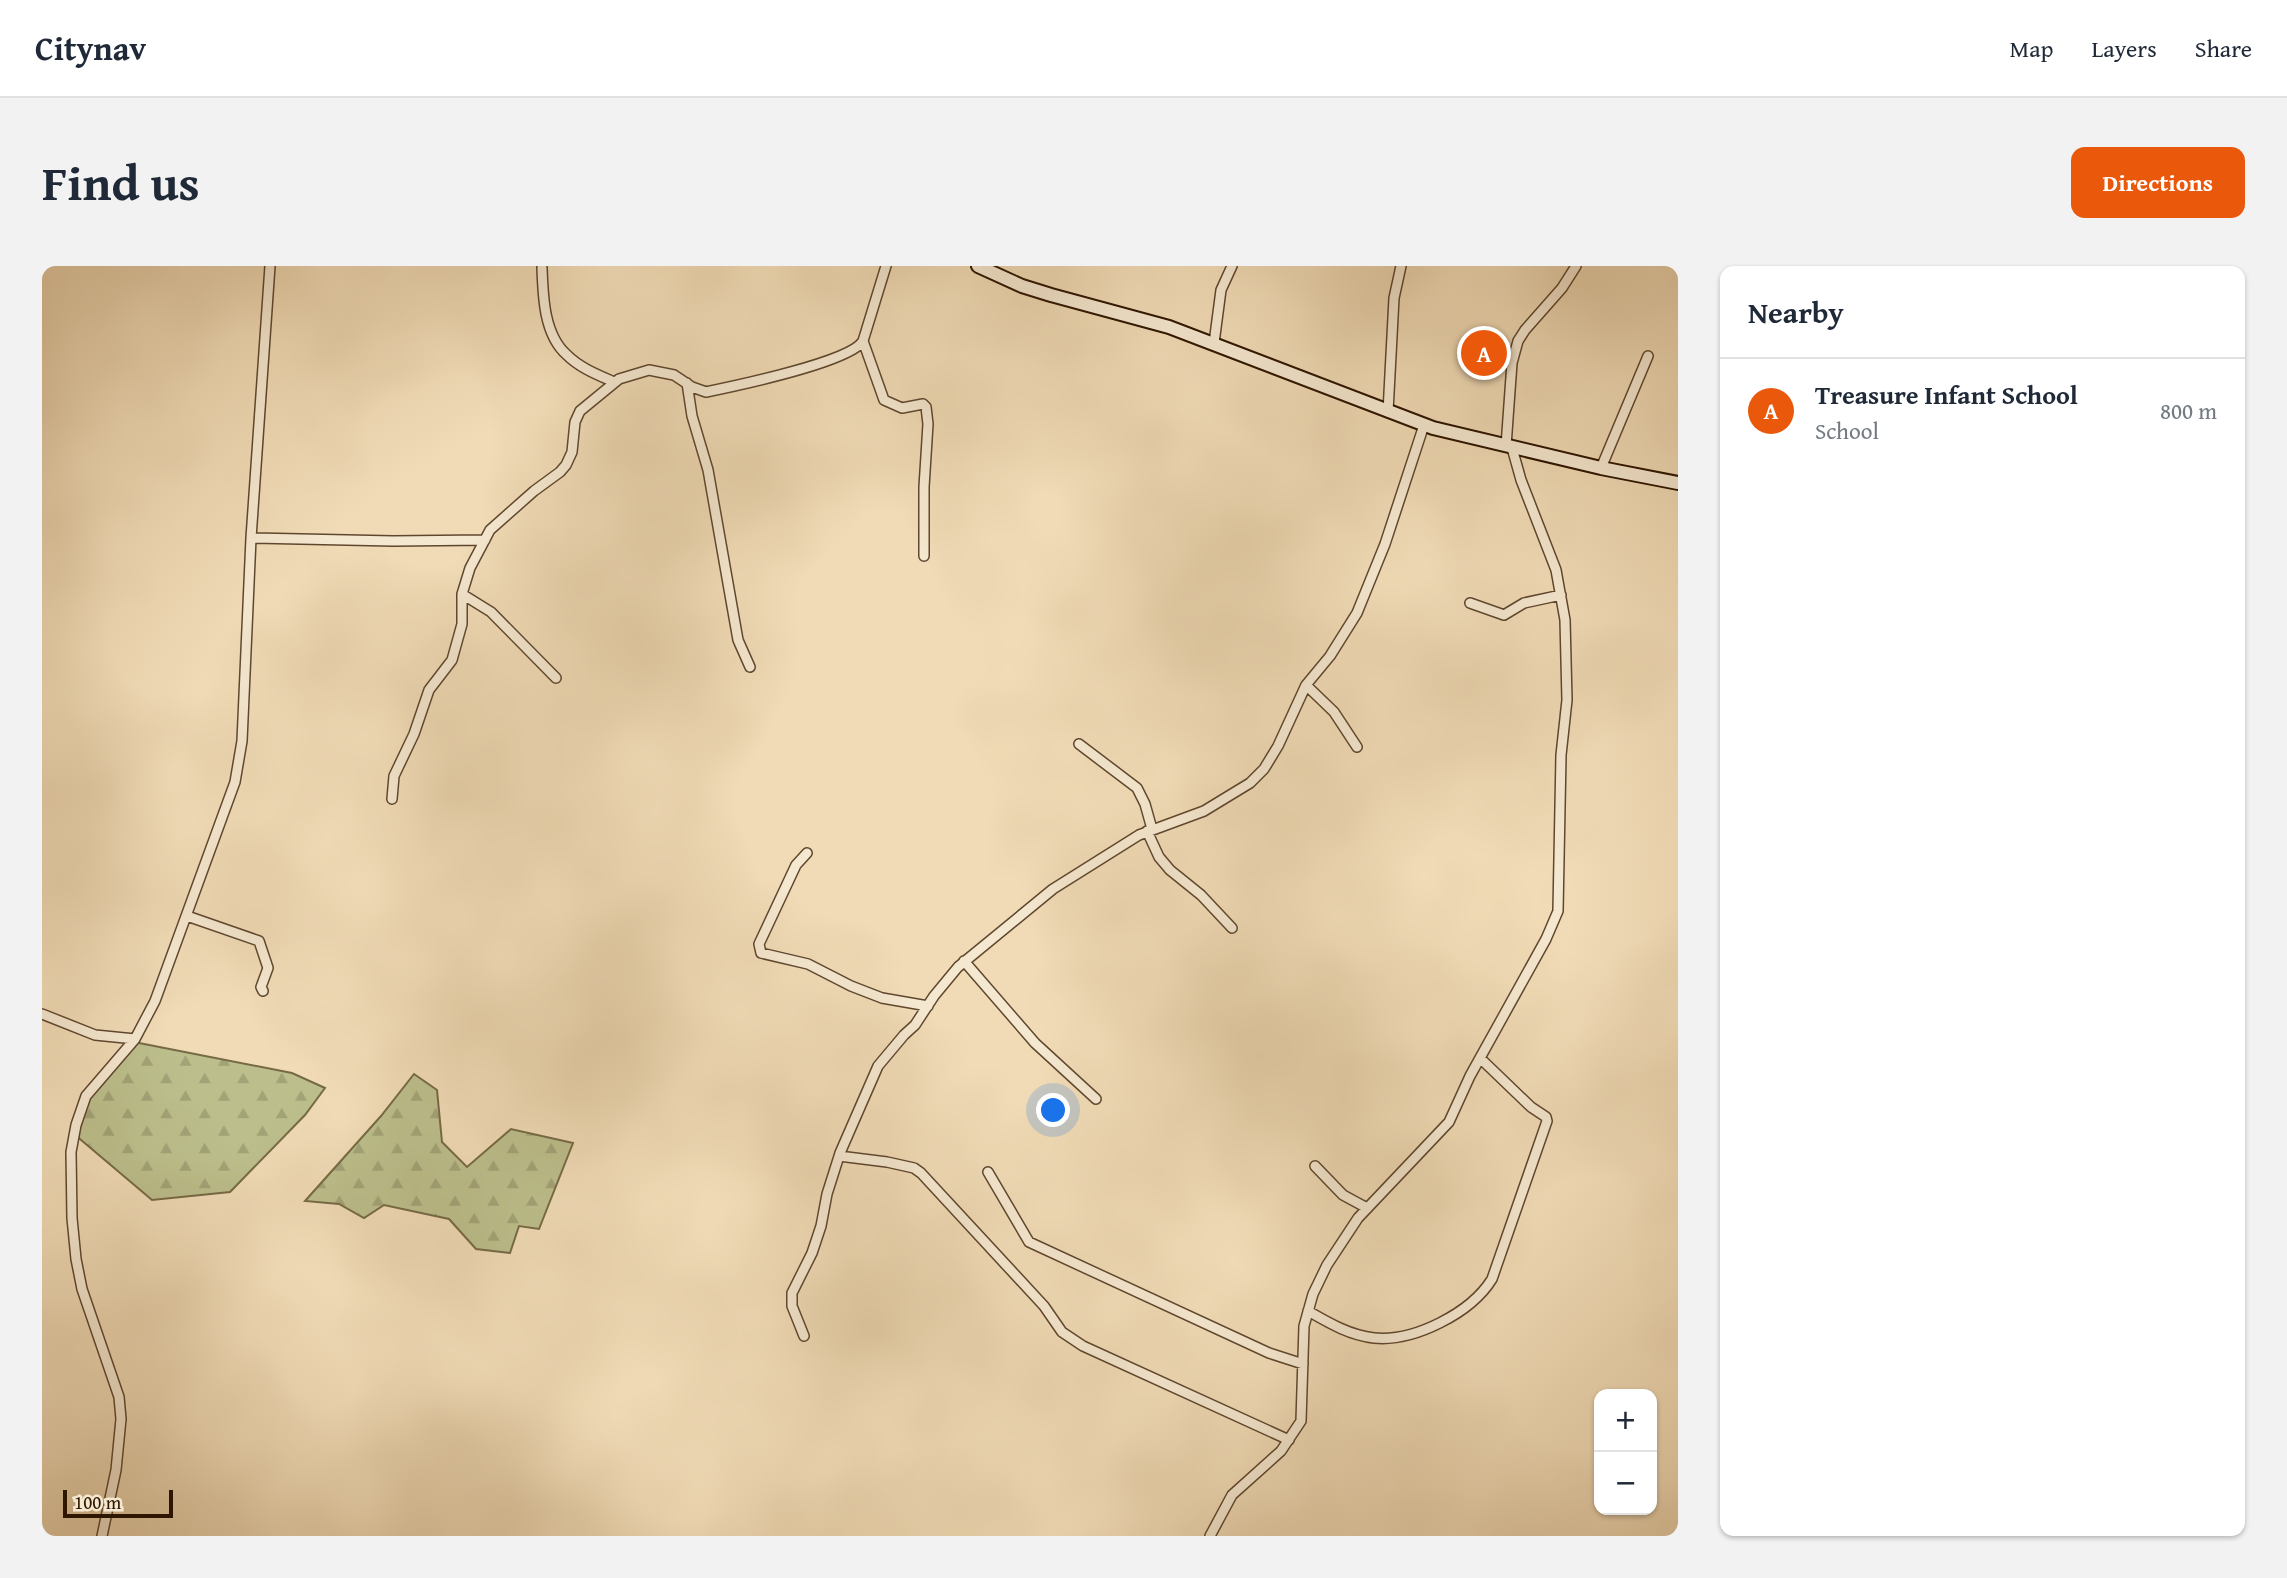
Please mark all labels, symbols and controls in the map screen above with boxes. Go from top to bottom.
text: Citynav [35,24,146,72]
text: Map [2010,31,2053,66]
text: Layers [2091,31,2157,66]
text: Share [2195,31,2252,66]
text: Find us [42,146,200,218]
button: Directions [2071,147,2245,218]
text: Nearby [1748,290,1844,334]
pin: A [1461,327,1507,379]
text: Treasure Infant School [1815,375,2078,414]
text: A [1764,394,1778,427]
text: 800 m [2160,394,2217,427]
text: School [1815,414,1879,447]
your location [1036,1093,1070,1127]
map controls [1594,1389,1657,1515]
button: + [1594,1389,1657,1452]
button: − [1594,1452,1657,1515]
scale bar [63,1487,173,1519]
text: 100 m [74,1488,121,1516]

